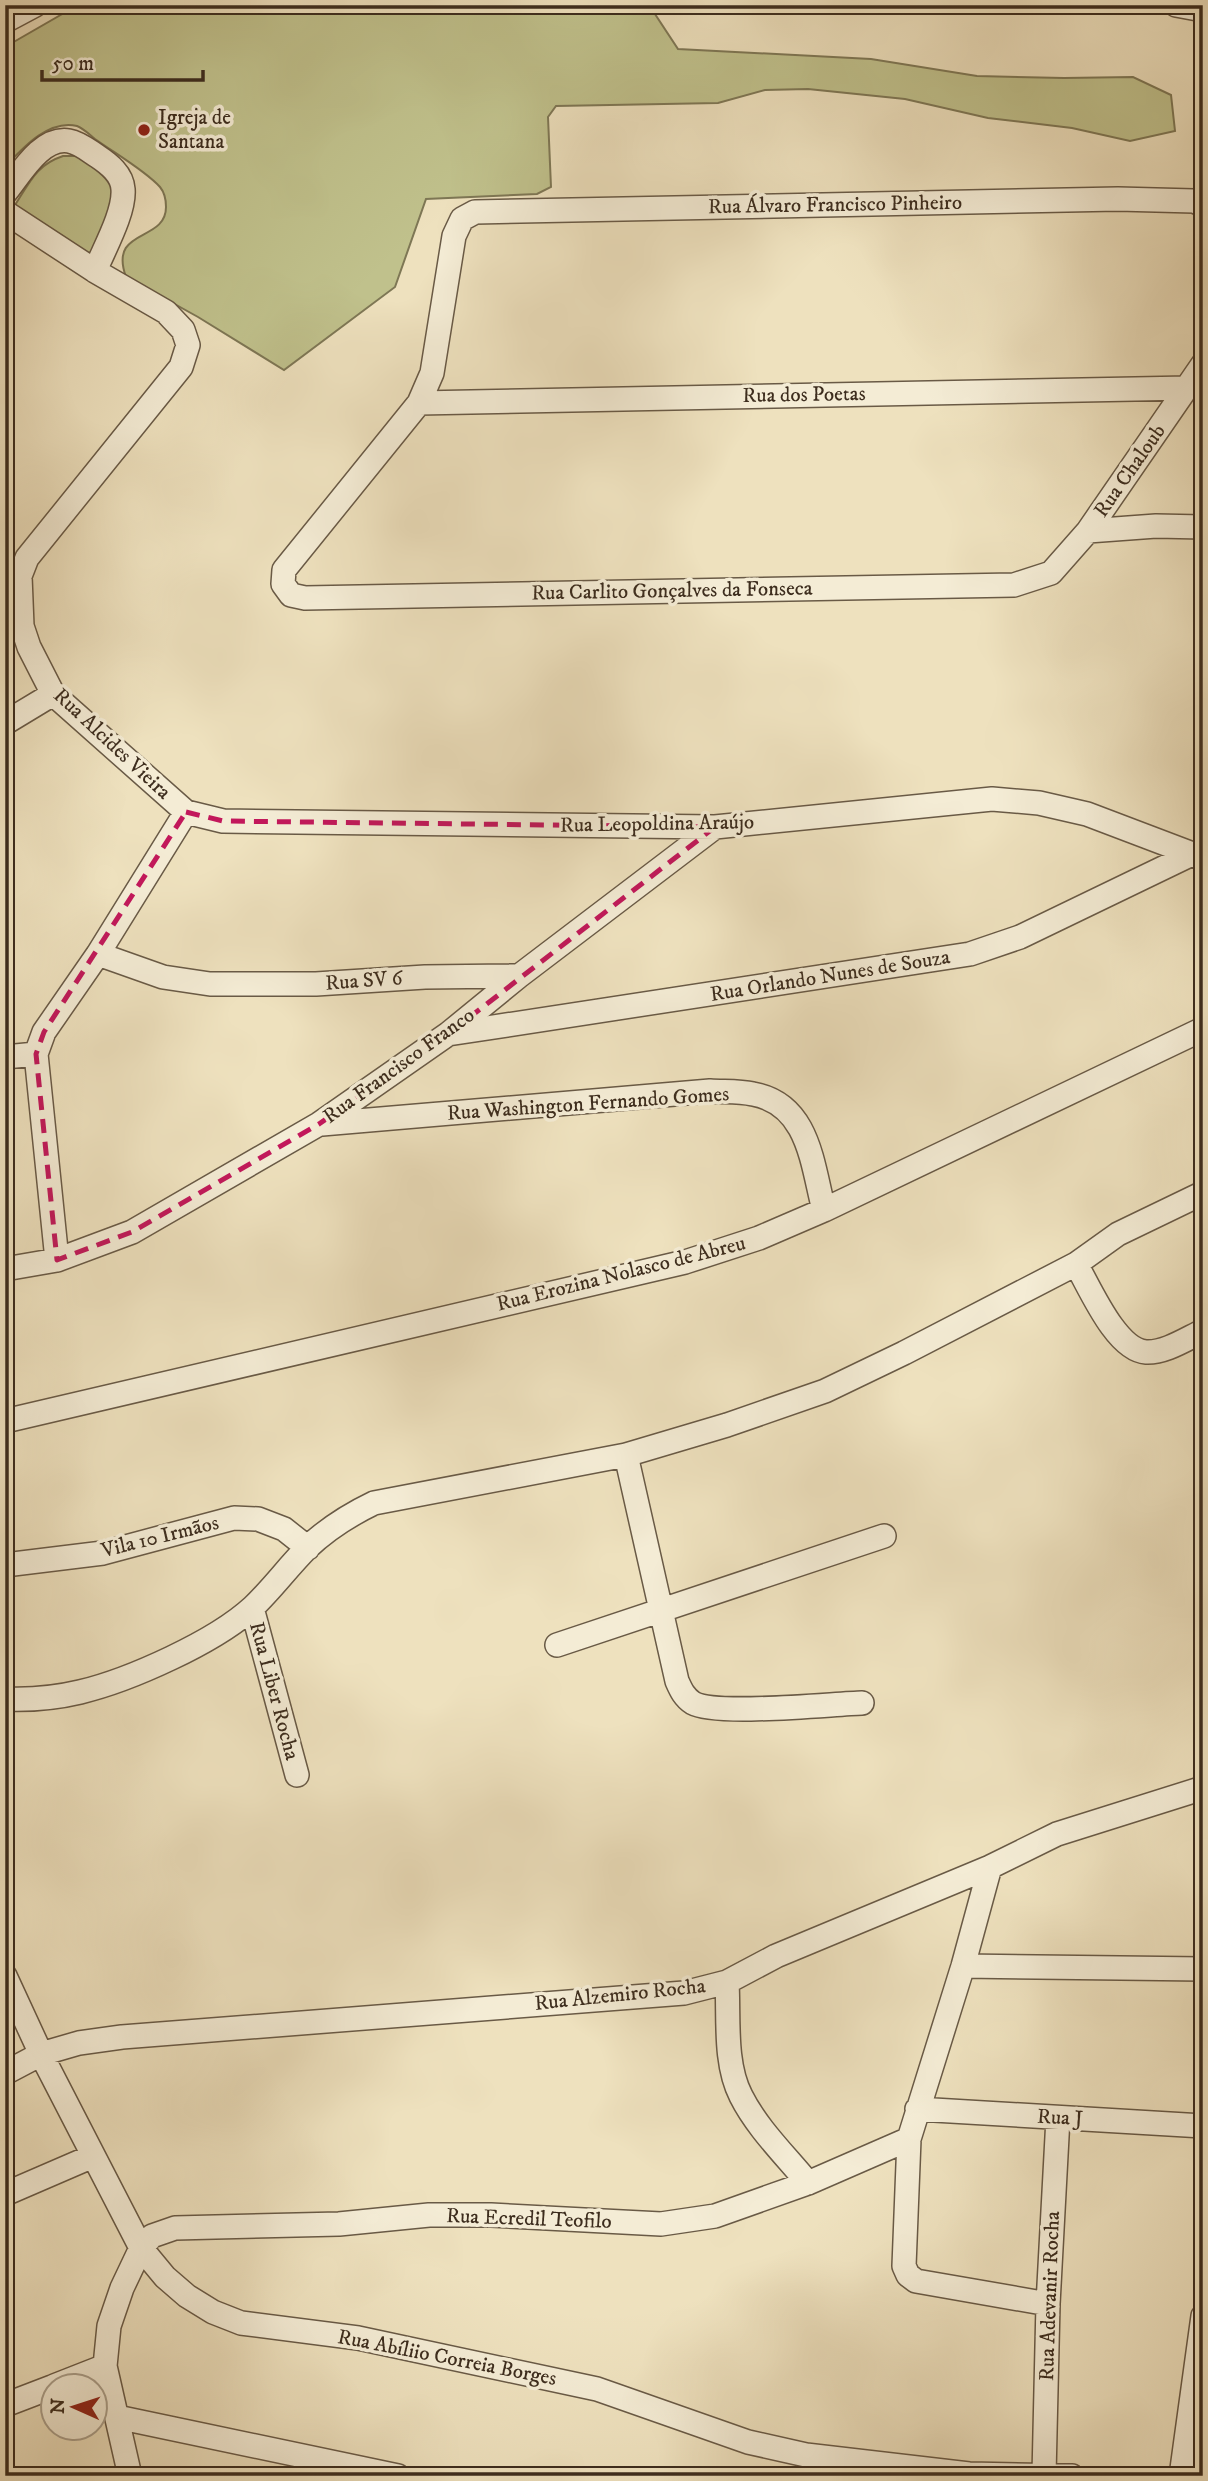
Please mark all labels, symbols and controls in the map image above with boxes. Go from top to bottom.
scale bar [42,38,203,82]
text: 50 m [52,51,94,77]
place label: Igreja de Santana [158,105,231,155]
marker: Igreja de Santana [136,122,152,138]
street label: Rua Álvaro Francisco Pinheiro [708,188,962,220]
street label: Rua dos Poetas [742,381,866,409]
street label: Rua Chaloub [1088,419,1172,523]
street label: Rua Carlito Gonçalves da Fonseca [531,576,813,606]
street label: Rua Alcides Vieira [48,683,176,805]
street label: Rua Leopoldina Araújo [560,809,754,839]
street label: Rua Orlando Nunes de Souza [708,944,952,1008]
street label: Rua SV 6 [325,965,405,997]
street label: Rua Francisco Franco [318,1002,480,1130]
street label: Rua Washington Fernando Gomes [446,1081,730,1127]
street label: Rua Erozina Nolasco de Abreu [494,1230,748,1318]
street label: Vila 10 Irmãos [98,1510,221,1564]
street label: Rua Liber Rocha [243,1619,305,1763]
street label: Rua Alzemiro Rocha [533,1973,707,2017]
street label: Rua J [1036,2104,1084,2132]
street label: Rua Ecredil Teofilo [446,2203,612,2235]
street label: Rua Adevanir Rocha [1034,2211,1066,2381]
street label: Rua Abíliio Correia Borges [335,2324,559,2392]
north arrow [38,2372,108,2442]
text: N [47,2397,70,2415]

